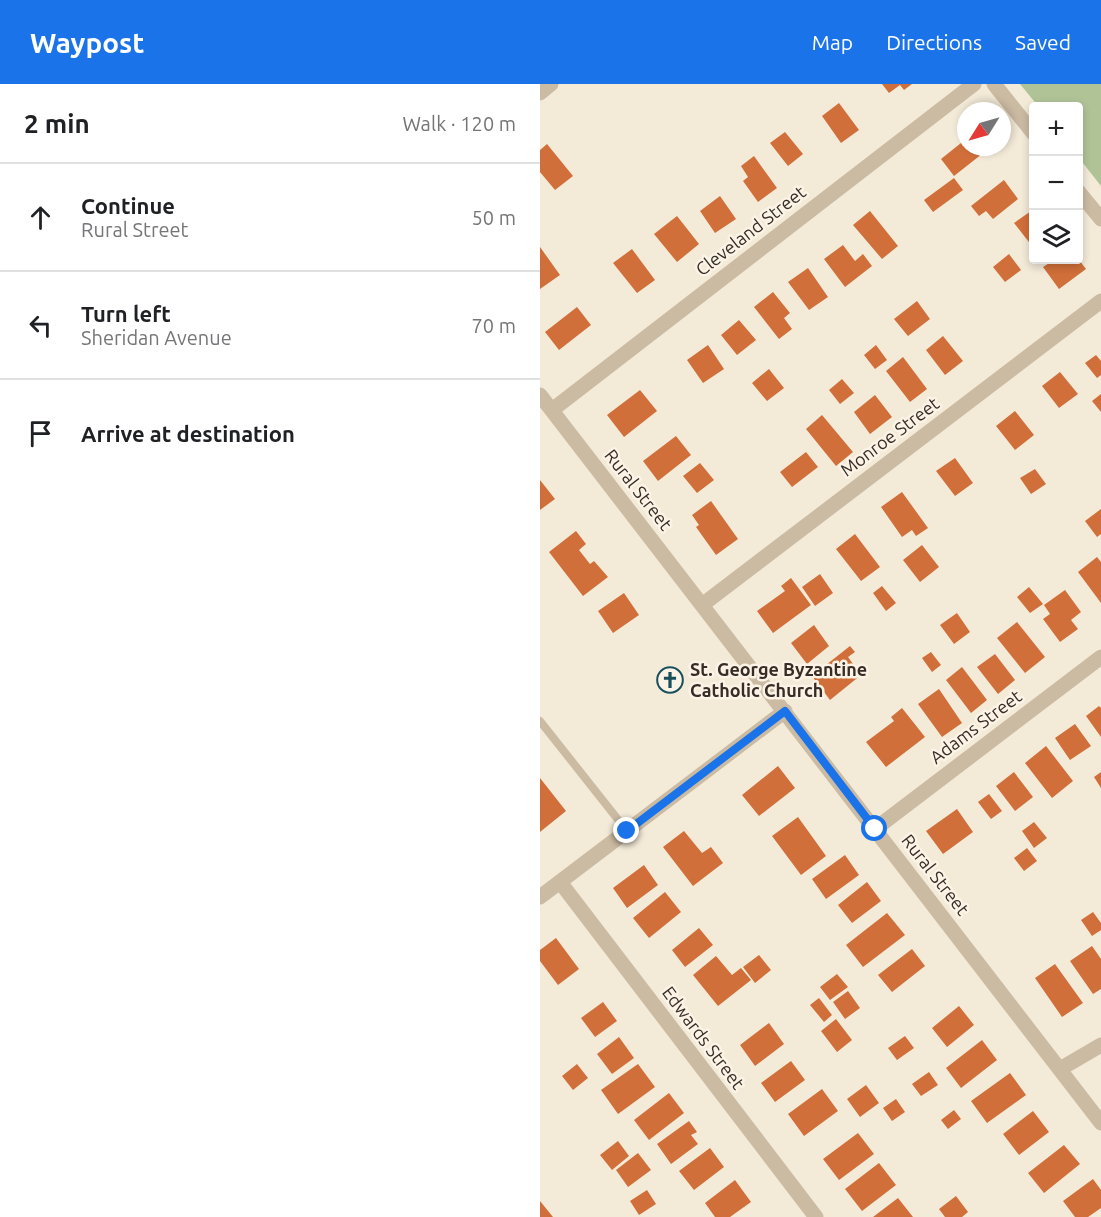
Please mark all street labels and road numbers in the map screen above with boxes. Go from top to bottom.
street label: Cleveland Street [692,181,809,279]
street label: Monroe Street [836,393,943,480]
street label: Rural Street [601,445,676,534]
street label: Adams Street [926,685,1025,767]
street label: Rural Street [898,830,973,919]
street label: Edwards Street [659,982,749,1093]

